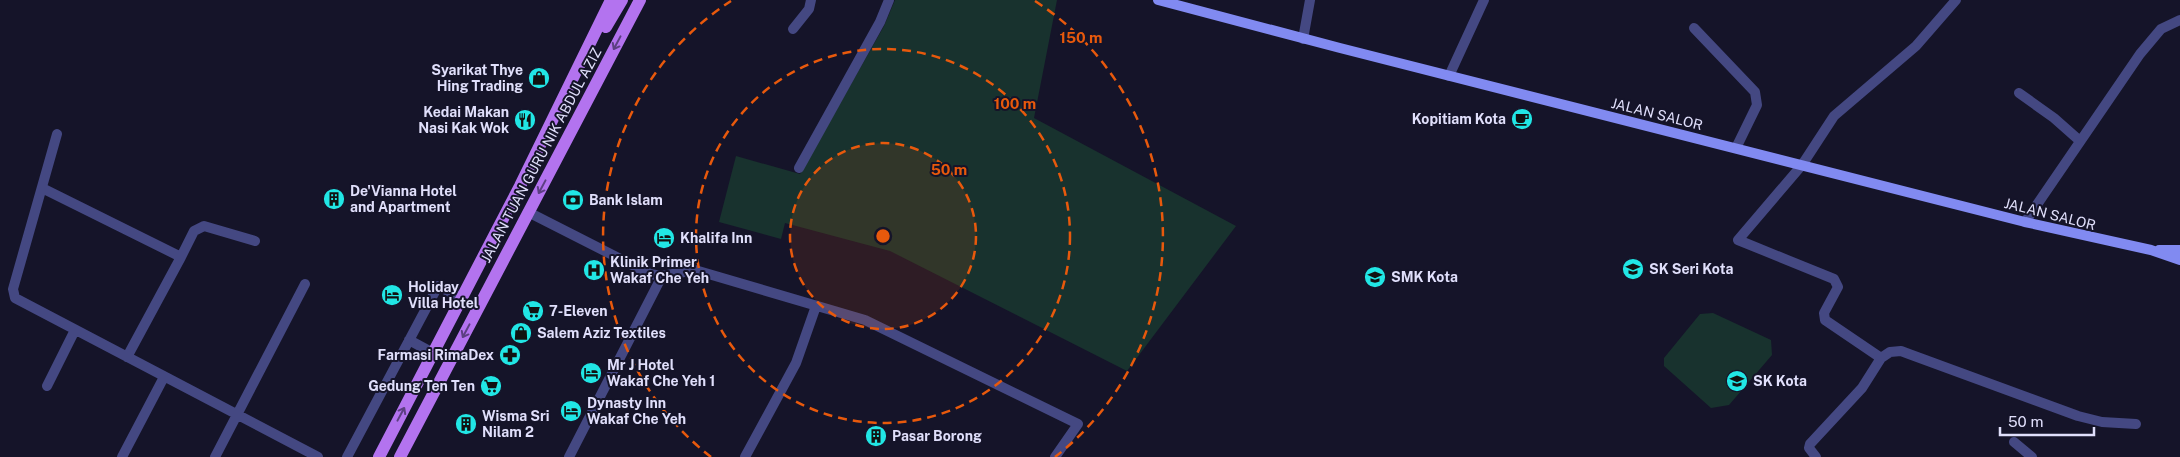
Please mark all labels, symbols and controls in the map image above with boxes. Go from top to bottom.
text: 150 m [1059,29,1103,46]
one-way arrow [612,35,621,50]
street label: JALAN TUAN GURU NIK ABDUL AZIZ [477,45,605,265]
place label: Syarikat Thye Hing Trading [431,62,523,94]
shop icon: Syarikat Thye Hing Trading [527,66,551,90]
text: 100 m [994,95,1036,112]
street label: JALAN SALOR [1610,95,1704,133]
place label: Kedai Makan Nasi Kak Wok [418,104,509,136]
cafe icon: Kopitiam Kota [1510,107,1534,131]
restaurant icon: Kedai Makan Nasi Kak Wok [513,108,537,132]
place label: Kopitiam Kota [1412,111,1506,127]
text: 50 m [931,161,967,178]
one-way arrow [537,179,546,194]
place label: De'Vianna Hotel and Apartment [350,183,457,215]
building icon: De'Vianna Hotel and Apartment [322,187,346,211]
bank icon: Bank Islam [561,188,585,212]
place label: Bank Islam [589,192,663,208]
street label: JALAN SALOR [2003,195,2097,233]
hotel icon: Khalifa Inn [652,226,676,250]
centre of rings [874,227,892,245]
place label: Khalifa Inn [680,230,752,246]
place label: Klinik Primer Wakaf Che Yeh [610,254,709,286]
school or university icon: SK Seri Kota [1621,257,1645,281]
hospital icon: Klinik Primer Wakaf Che Yeh [582,258,606,282]
place label: SK Seri Kota [1649,261,1733,277]
school or university icon: SMK Kota [1363,265,1387,289]
place label: SMK Kota [1391,269,1458,285]
place label: Holiday Villa Hotel [408,279,479,311]
hotel icon: Holiday Villa Hotel [380,283,404,307]
supermarket icon: 7-Eleven [521,299,545,323]
place label: 7-Eleven [549,303,608,319]
shop icon: Salem Aziz Textiles [509,321,533,345]
one-way arrow [461,323,470,338]
place label: Salem Aziz Textiles [537,325,666,341]
pharmacy icon: Farmasi RimaDex [498,343,522,367]
place label: Farmasi RimaDex [378,347,494,363]
place label: Mr J Hotel Wakaf Che Yeh 1 [607,357,715,389]
hotel icon: Mr J Hotel Wakaf Che Yeh 1 [579,361,603,385]
school or university icon: SK Kota [1725,369,1749,393]
place label: SK Kota [1753,373,1807,389]
supermarket icon: Gedung Ten Ten [479,374,503,398]
place label: Gedung Ten Ten [368,378,475,394]
place label: Dynasty Inn Wakaf Che Yeh [587,395,686,427]
hotel icon: Dynasty Inn Wakaf Che Yeh [559,399,583,423]
scale bar [2000,404,2094,436]
one-way arrow [397,407,406,422]
place label: Wisma Sri Nilam 2 [482,408,549,440]
building icon: Wisma Sri Nilam 2 [454,412,478,436]
text: 50 m [2008,413,2043,430]
building icon: Pasar Borong [864,424,888,448]
place label: Pasar Borong [892,428,982,444]

